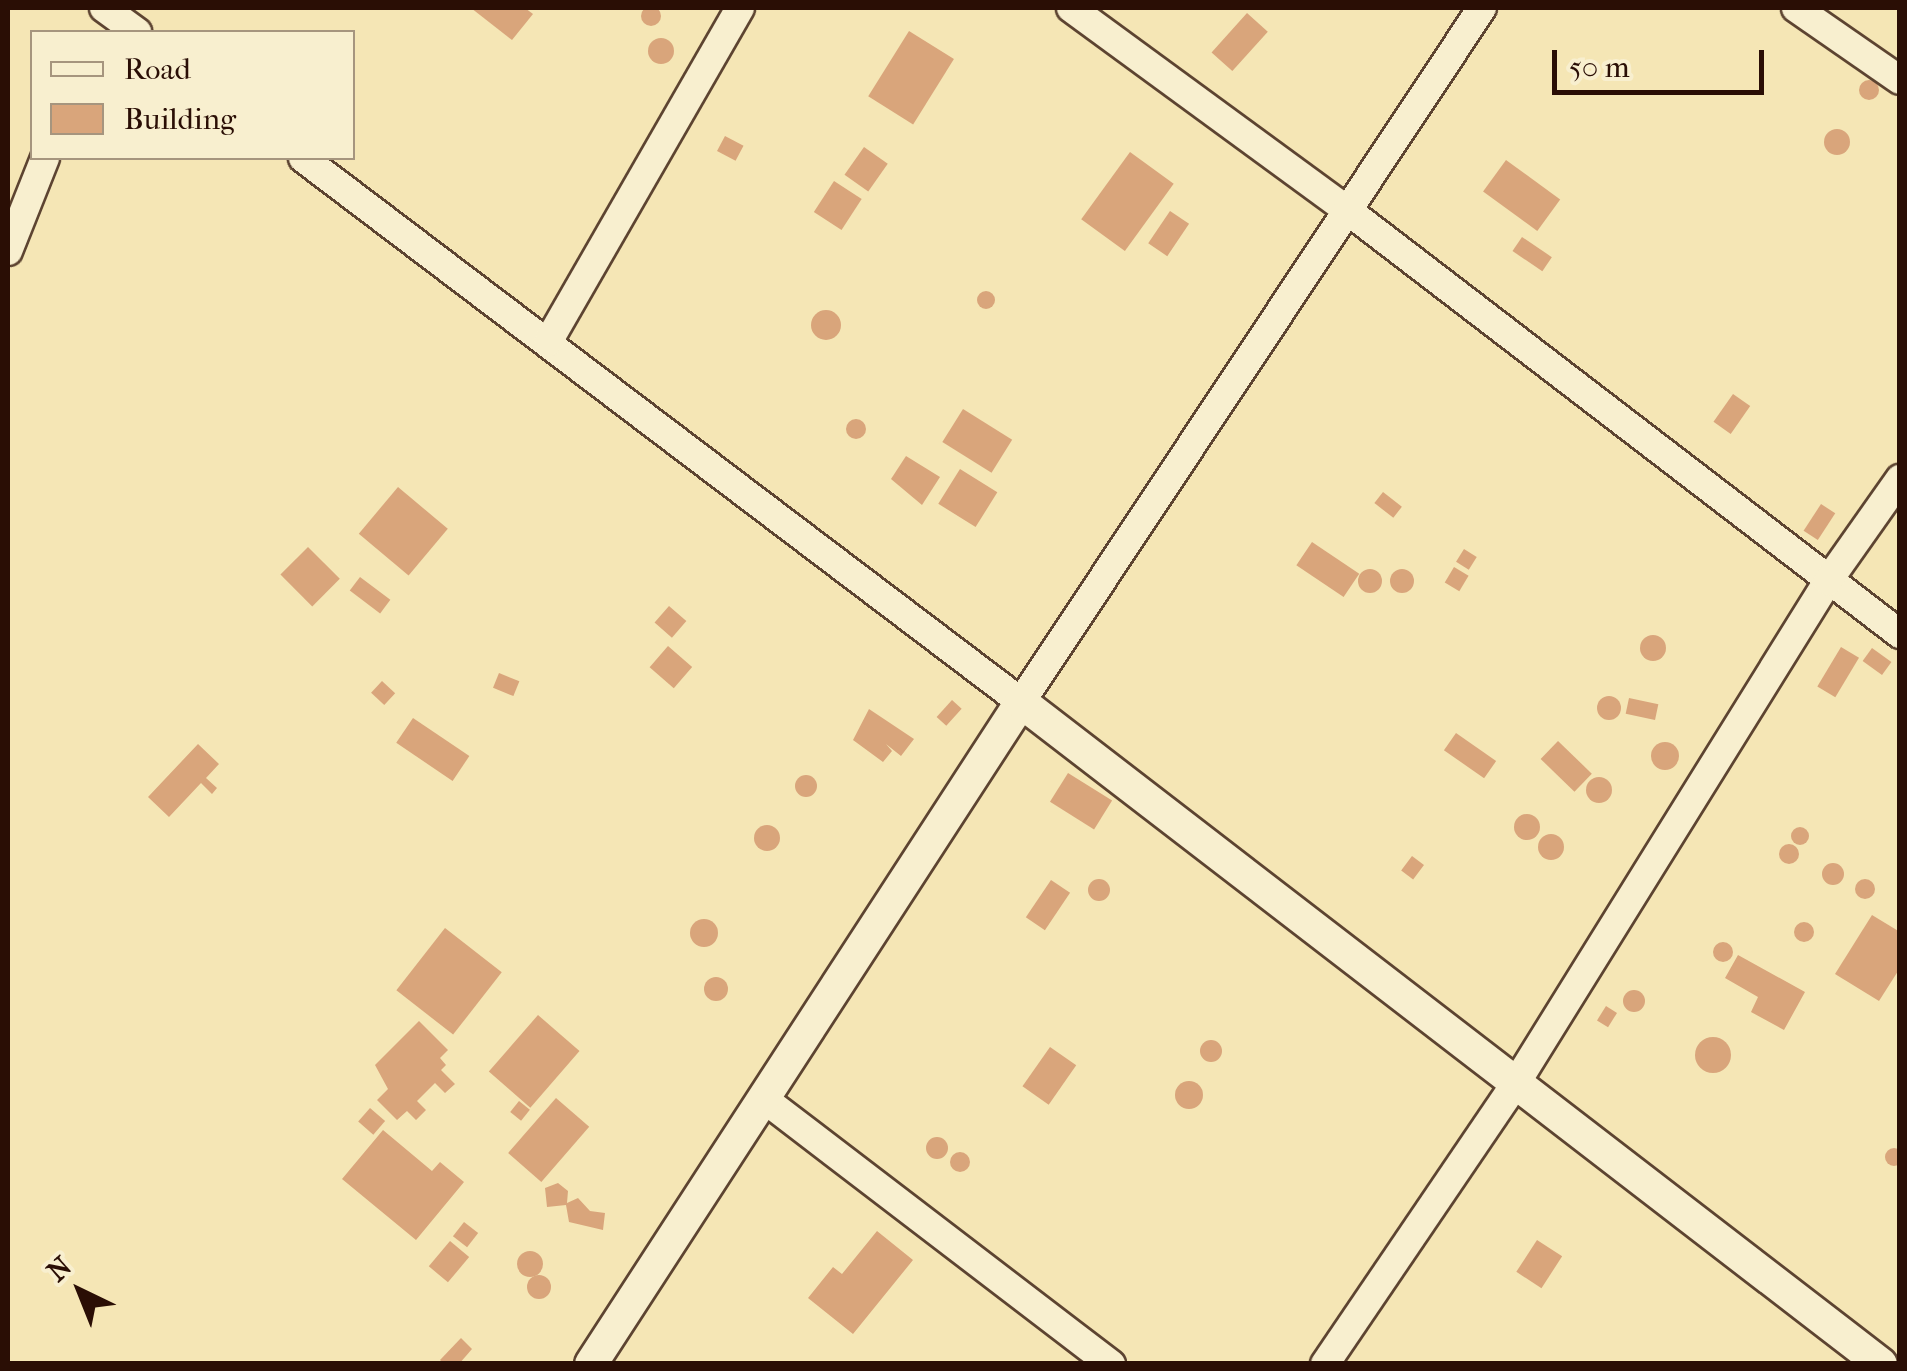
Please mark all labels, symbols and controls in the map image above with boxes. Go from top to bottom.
legend [30,30,355,160]
scale bar [1557,30,1770,92]
text: 50 m [1569,50,1630,85]
text: Road [124,52,191,87]
text: Building [124,102,236,137]
north arrow [30,1241,130,1341]
text: N [40,1249,78,1288]

